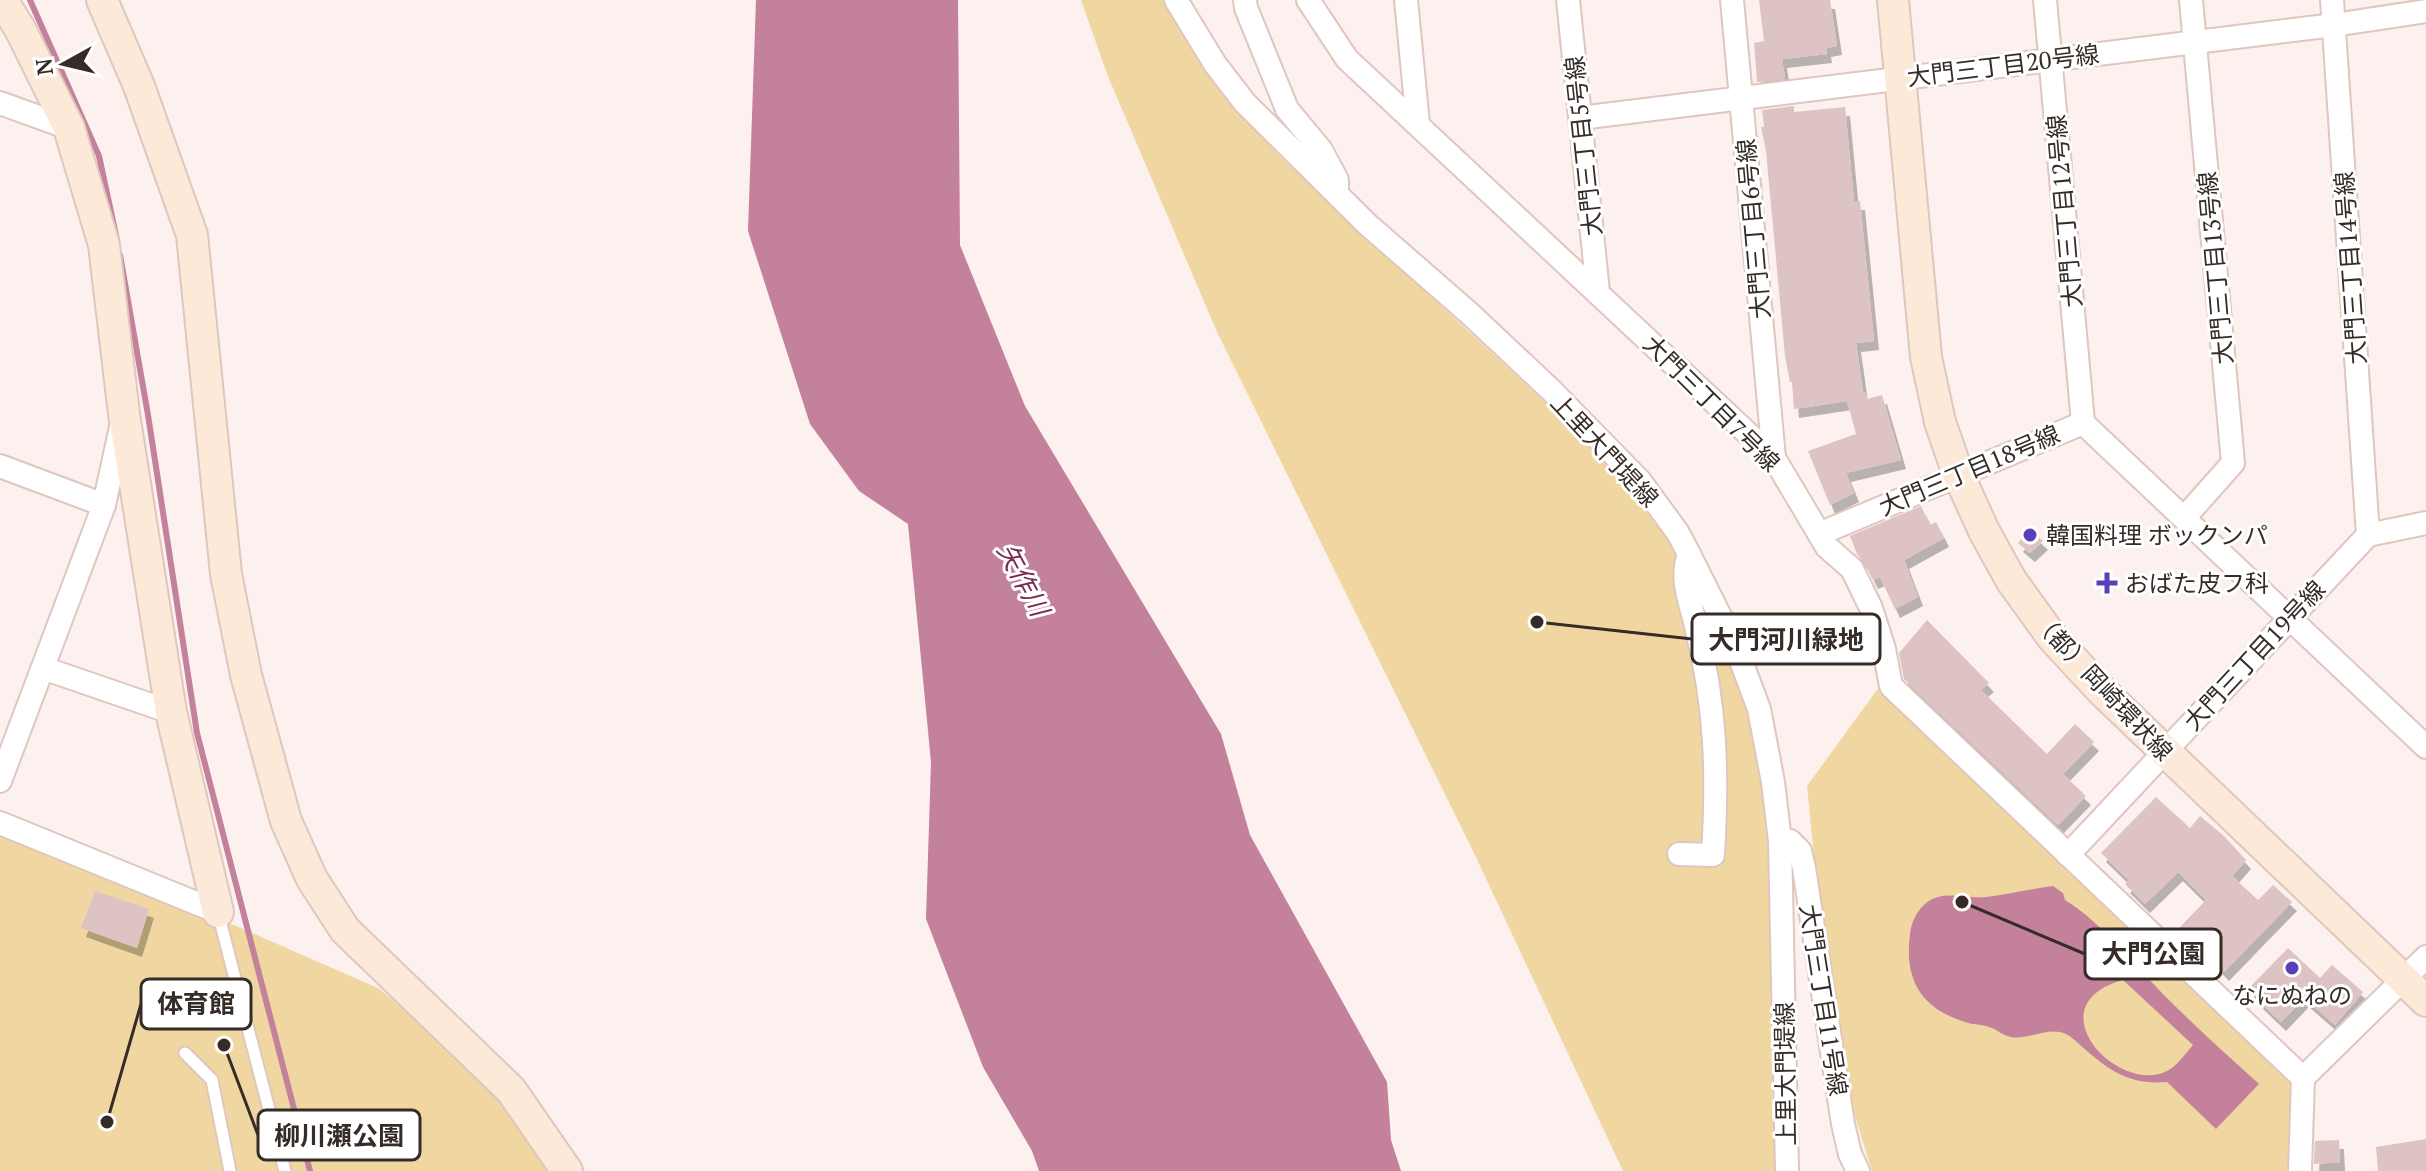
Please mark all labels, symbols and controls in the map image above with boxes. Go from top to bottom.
north arrow [24,24,104,104]
street label: 大門三丁目20号線 [1905,37,2101,93]
street label: 大門三丁目5号線 [1558,54,1608,238]
text: N [28,56,59,77]
street label: 大門三丁目12号線 [2040,113,2088,309]
street label: 大門三丁目6号線 [1729,138,1777,320]
street label: 大門三丁目13号線 [2191,170,2239,366]
street label: 大門三丁目14号線 [2327,170,2373,366]
street label: 大門三丁目7号線 [1637,328,1787,478]
street label: 上里大門堤線 [1544,386,1666,514]
street label: 大門三丁目18号線 [1874,417,2064,523]
place label: 韓国料理 ボックンパ [2046,519,2268,551]
marker: 韓国料理 ボックンパ [2021,526,2039,544]
water label: 矢作川 [991,537,1059,624]
place label: おばた皮フ科 [2125,567,2269,599]
marker: おばた皮フ科 [2096,572,2118,594]
street label: 大門三丁目19号線 [2176,573,2332,737]
street label: （都）岡崎環状線 [2026,605,2180,767]
callout: 大門河川緑地 [1692,614,1880,664]
text: 大門河川緑地 [1708,622,1864,656]
street label: 大門三丁目11号線 [1793,902,1855,1098]
callout: 大門公園 [2085,929,2221,979]
text: 大門公園 [2101,936,2205,970]
marker: なにぬねの [2283,959,2301,977]
callout: 体育館 [141,979,251,1029]
place label: なにぬねの [2232,979,2352,1011]
text: 体育館 [157,986,235,1020]
street label: 上里大門堤線 [1768,1002,1802,1146]
callout: 柳川瀬公園 [258,1110,420,1160]
text: 柳川瀬公園 [274,1118,404,1152]

